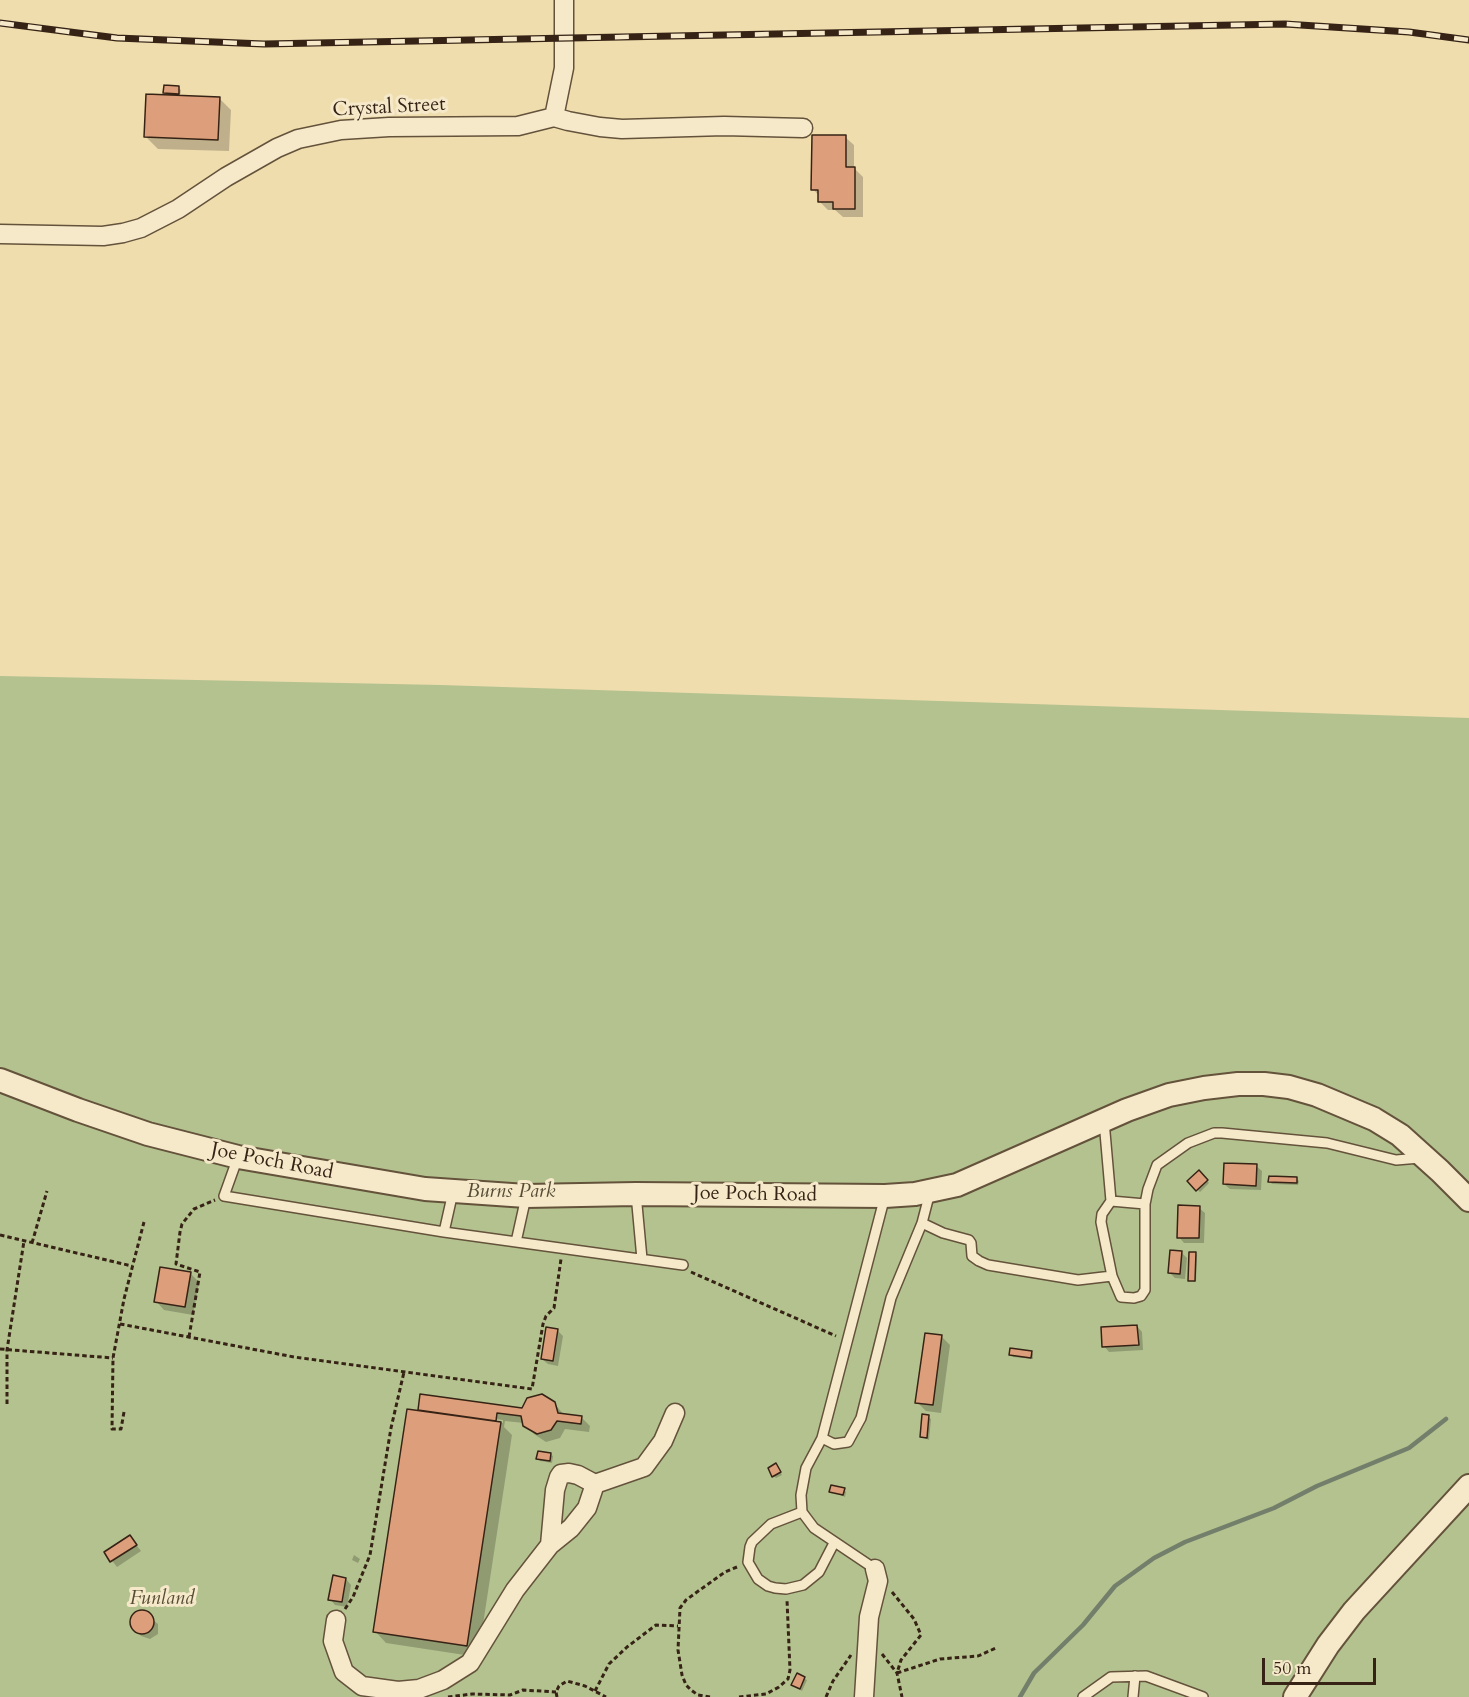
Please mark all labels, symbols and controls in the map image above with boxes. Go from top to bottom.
street label: Crystal Street [332,93,446,123]
street label: Joe Poch Road [209,1138,335,1186]
park label: Burns Park [467,1180,555,1204]
street label: Joe Poch Road [693,1182,817,1208]
park label: Funland [130,1587,194,1611]
scale bar [1265,1646,1379,1684]
text: 50 m [1273,1656,1312,1681]

